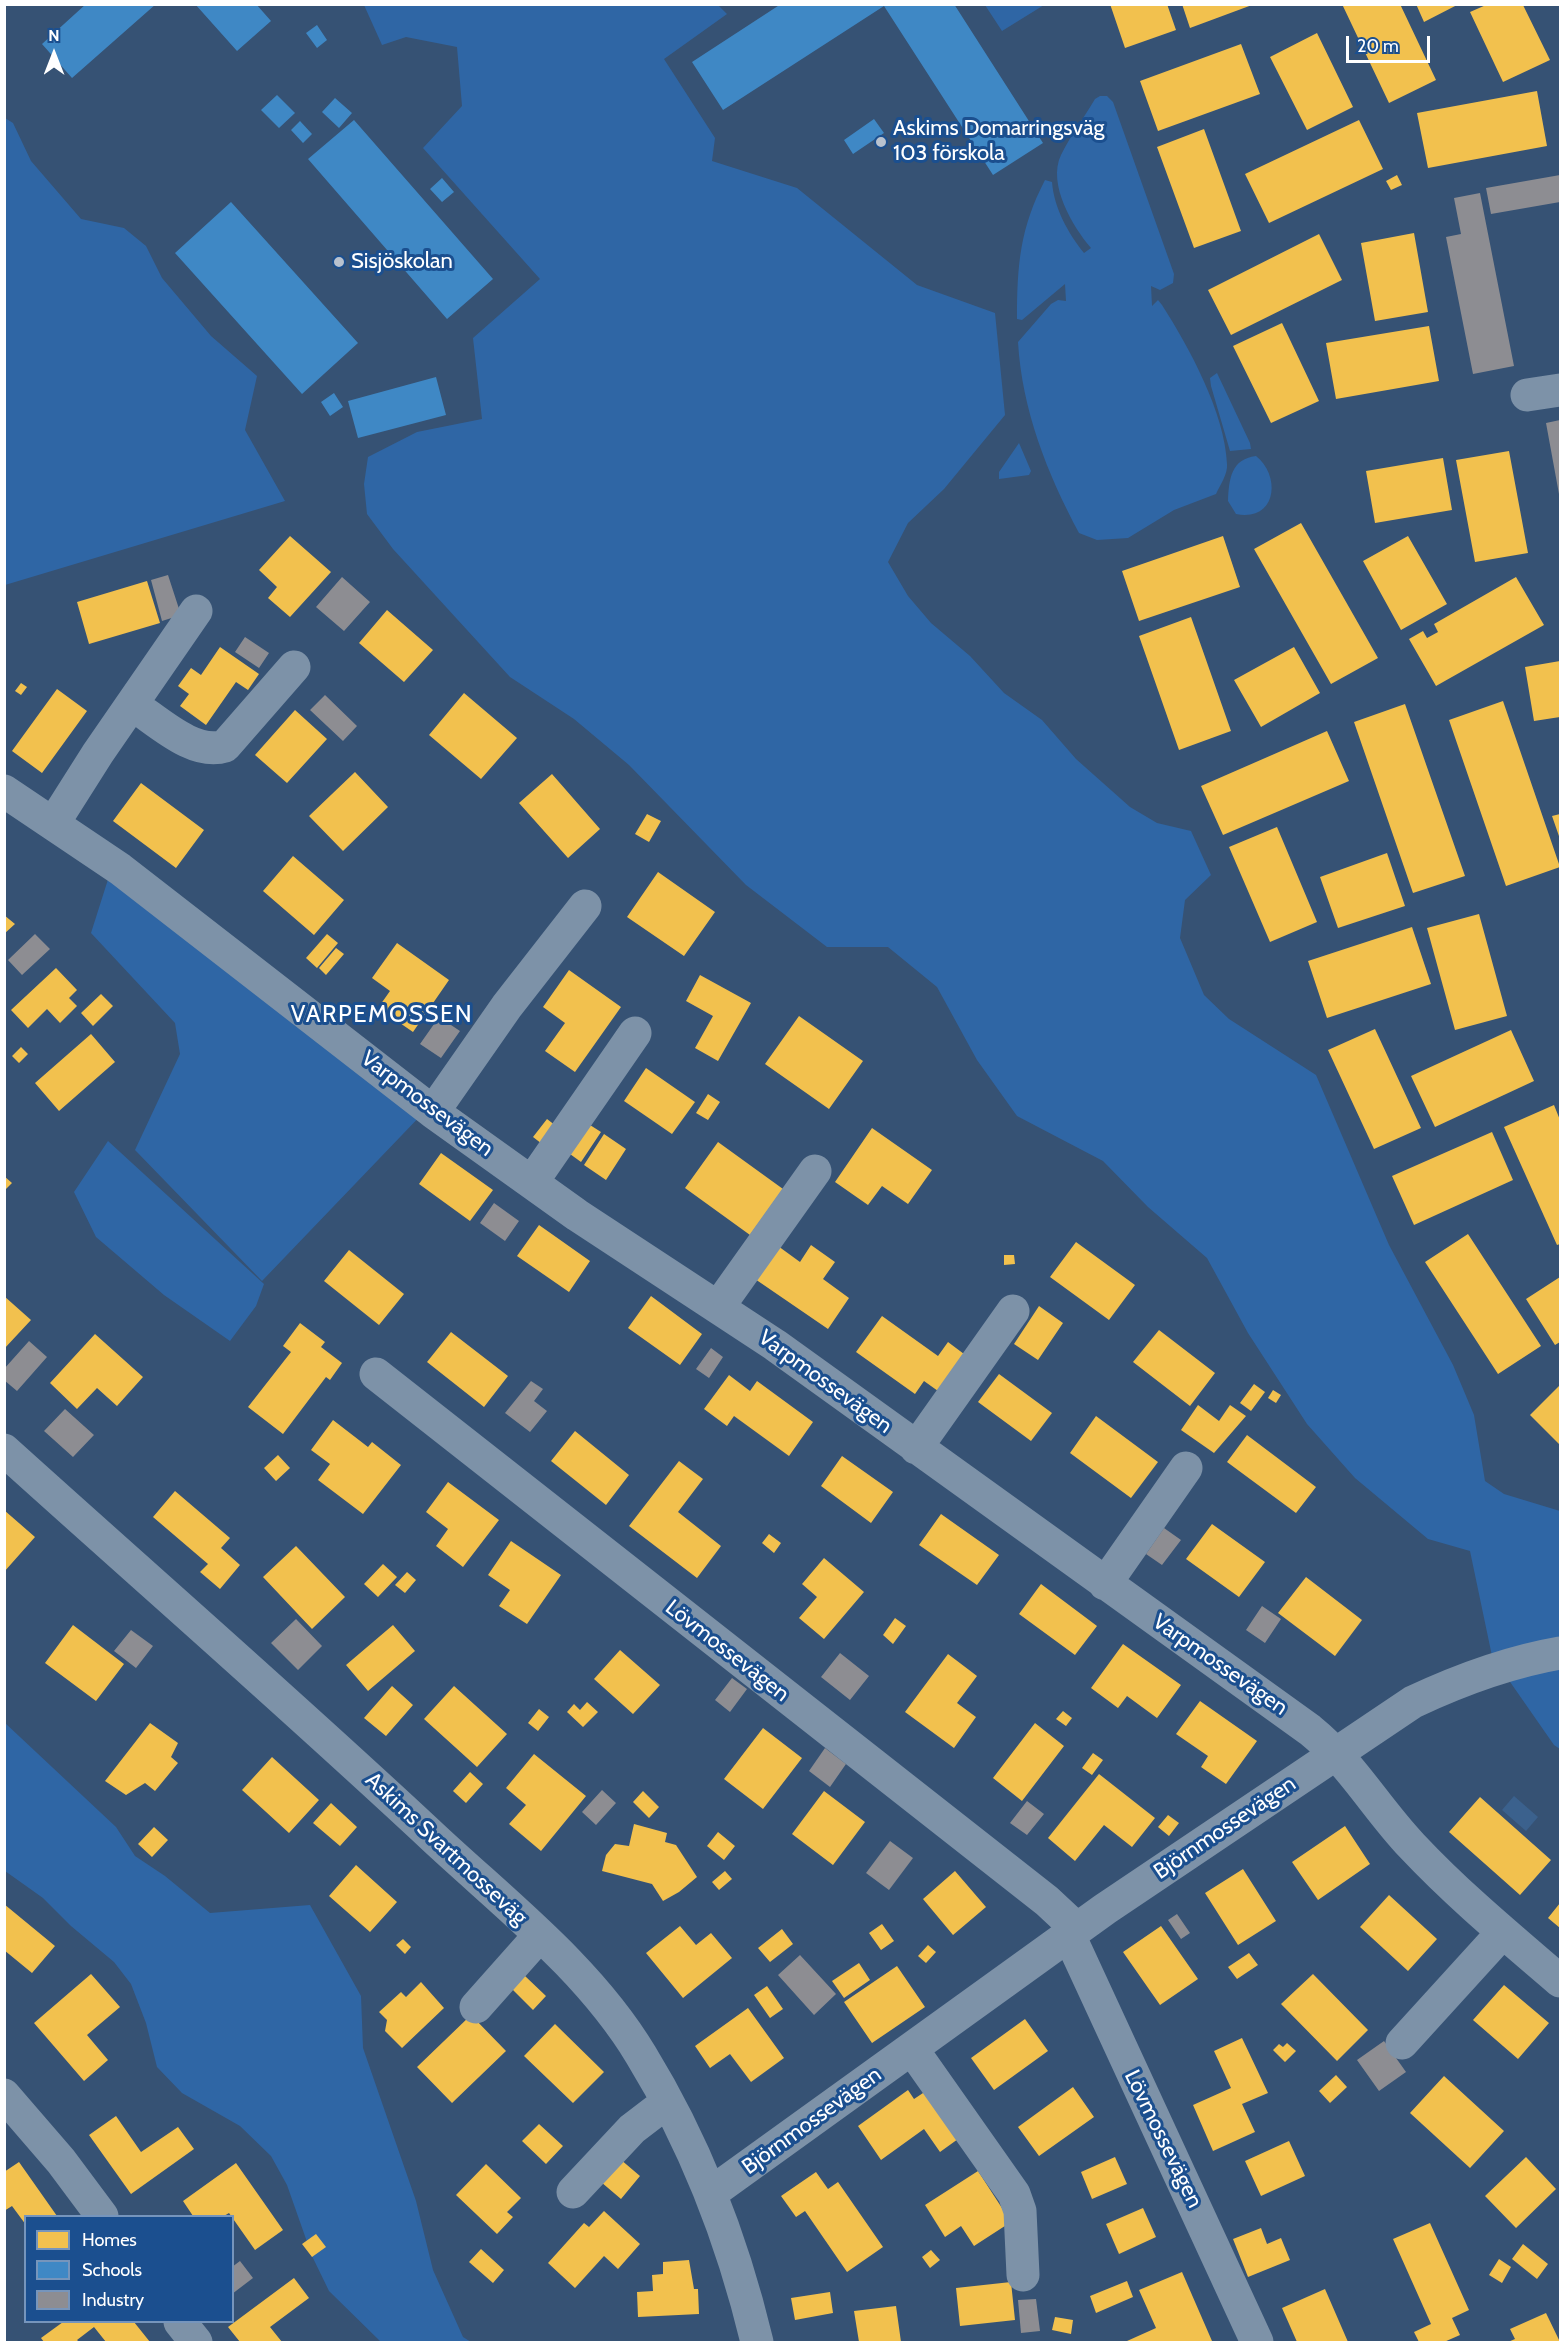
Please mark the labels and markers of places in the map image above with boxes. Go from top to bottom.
place label: Askims Domarringsväg 103 förskola [893,116,1104,168]
marker: Askims Domarringsväg 103 förskola [874,135,888,149]
place label: Sisjöskolan [351,249,453,275]
marker: Sisjöskolan [332,255,346,269]

